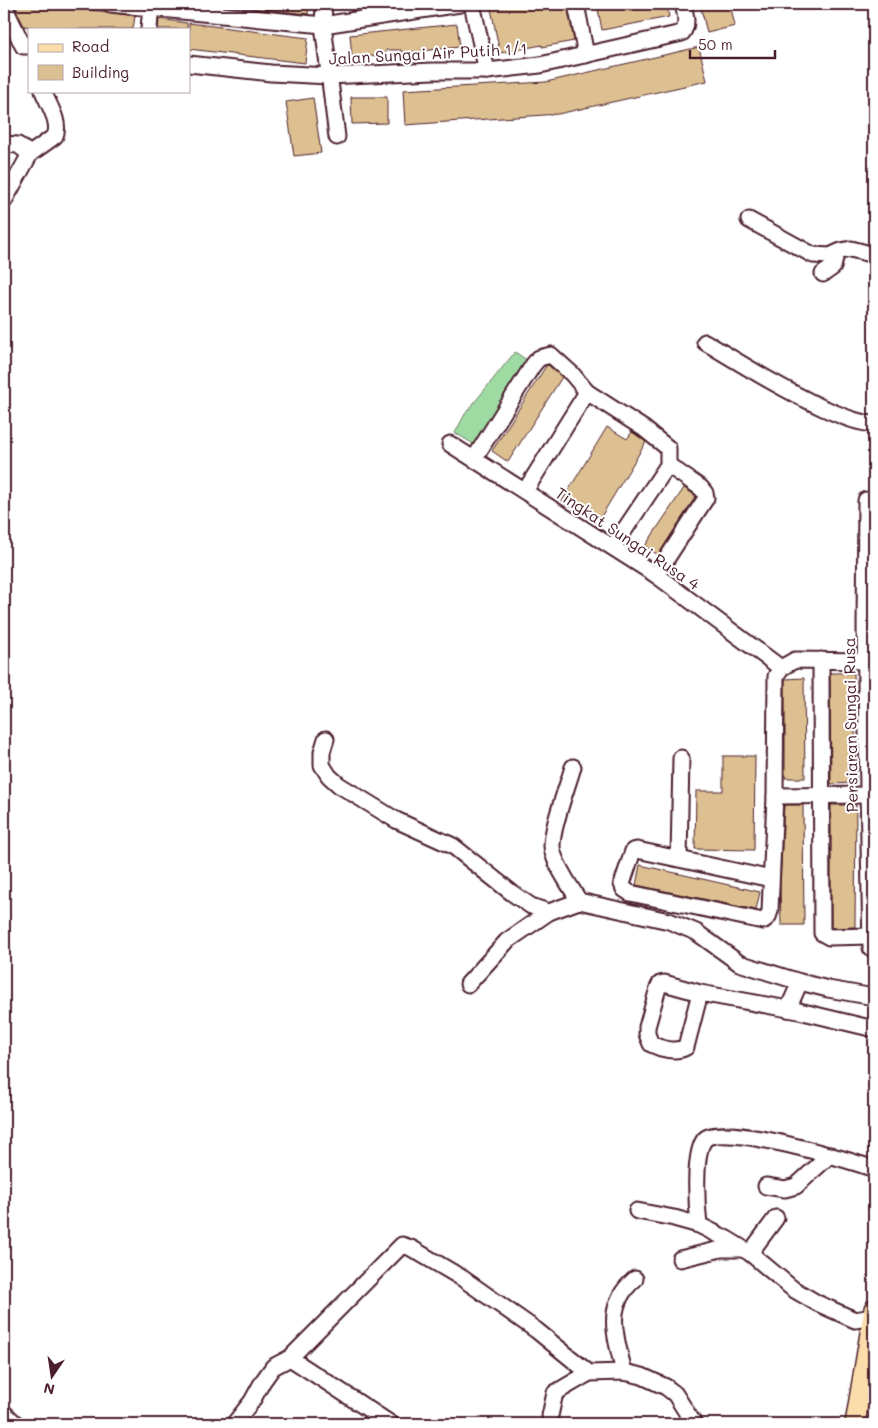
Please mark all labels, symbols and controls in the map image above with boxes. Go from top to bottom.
legend [28,28,190,92]
scale bar [690,28,776,60]
text: 50 m [698,34,733,54]
text: Road [72,36,109,56]
street label: Jalan Sungai Air Putih 1/1 [328,37,528,69]
text: Building [72,62,129,82]
street label: Tingkat Sungai Rusa 4 [552,482,705,594]
street label: Persiaran Sungai Rusa [838,637,862,813]
north arrow [28,1350,78,1400]
text: N [42,1379,56,1400]

